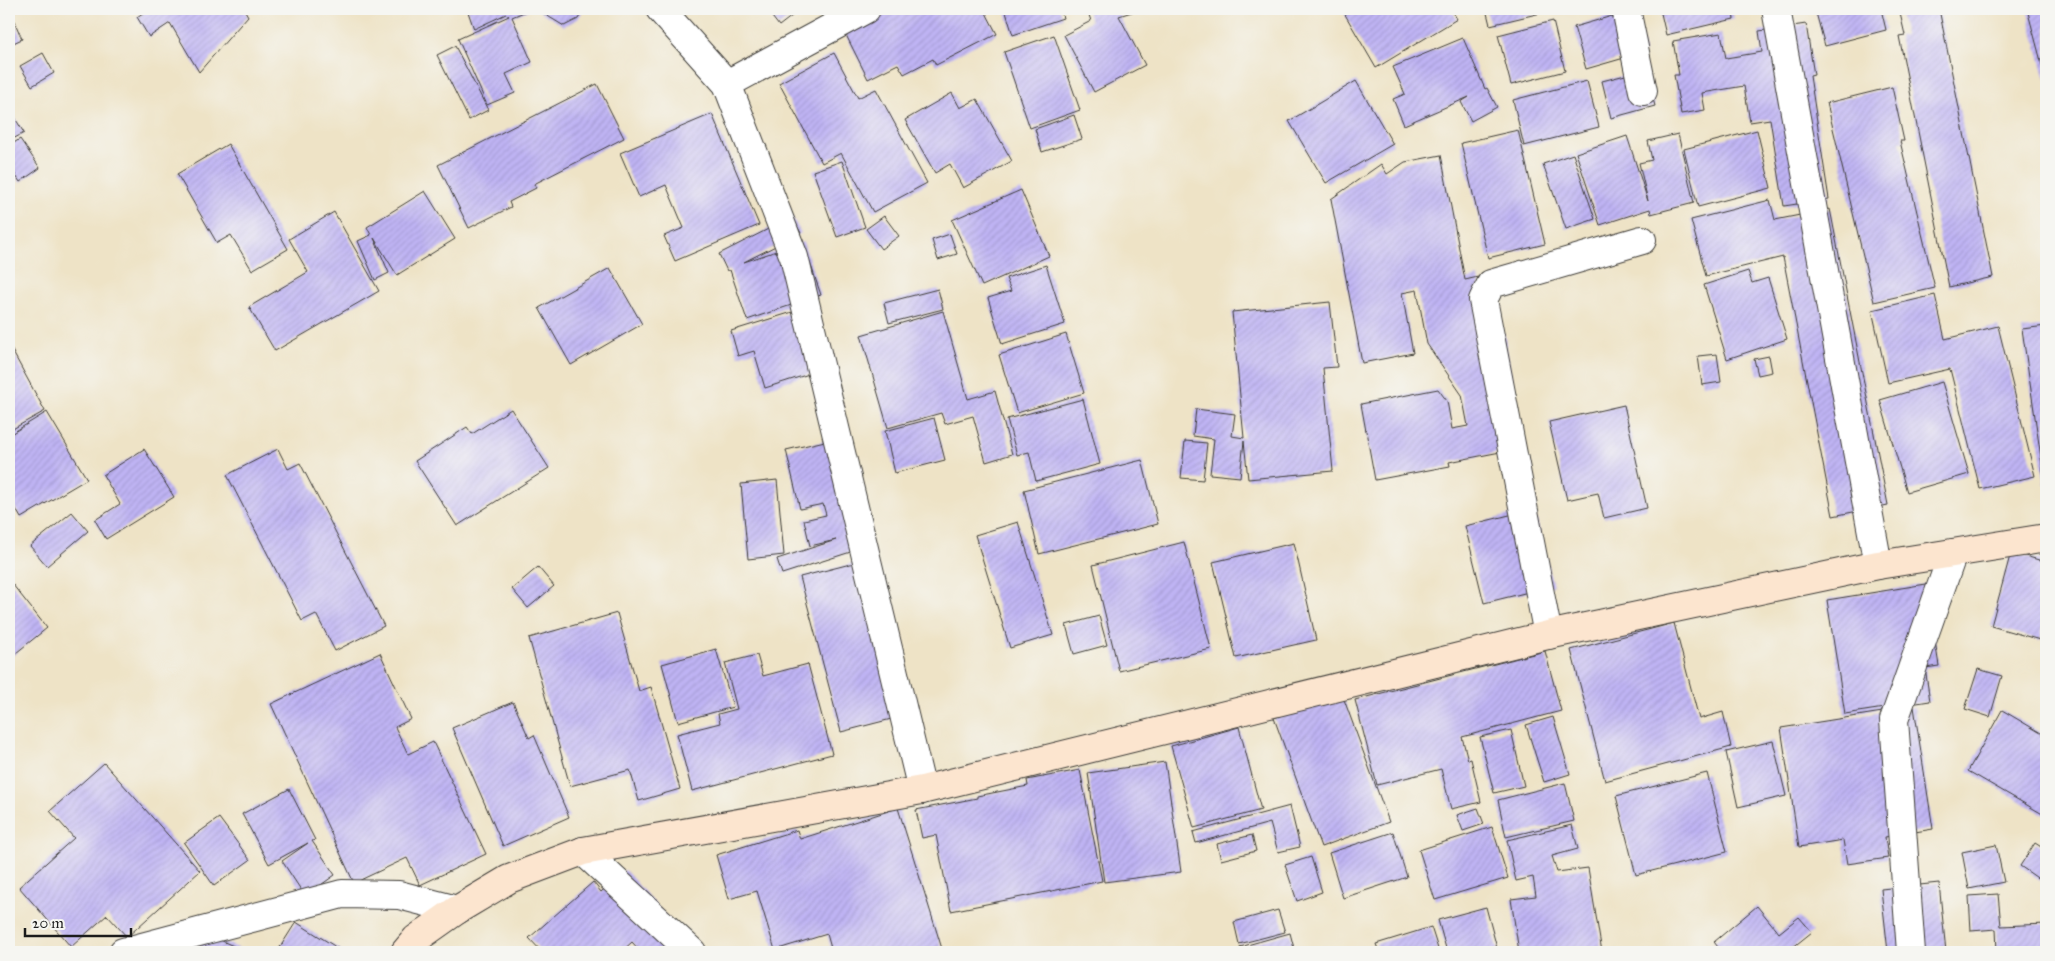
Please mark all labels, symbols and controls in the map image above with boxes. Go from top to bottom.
scale bar [25,906,131,938]
text: 20 m [32,914,64,932]

